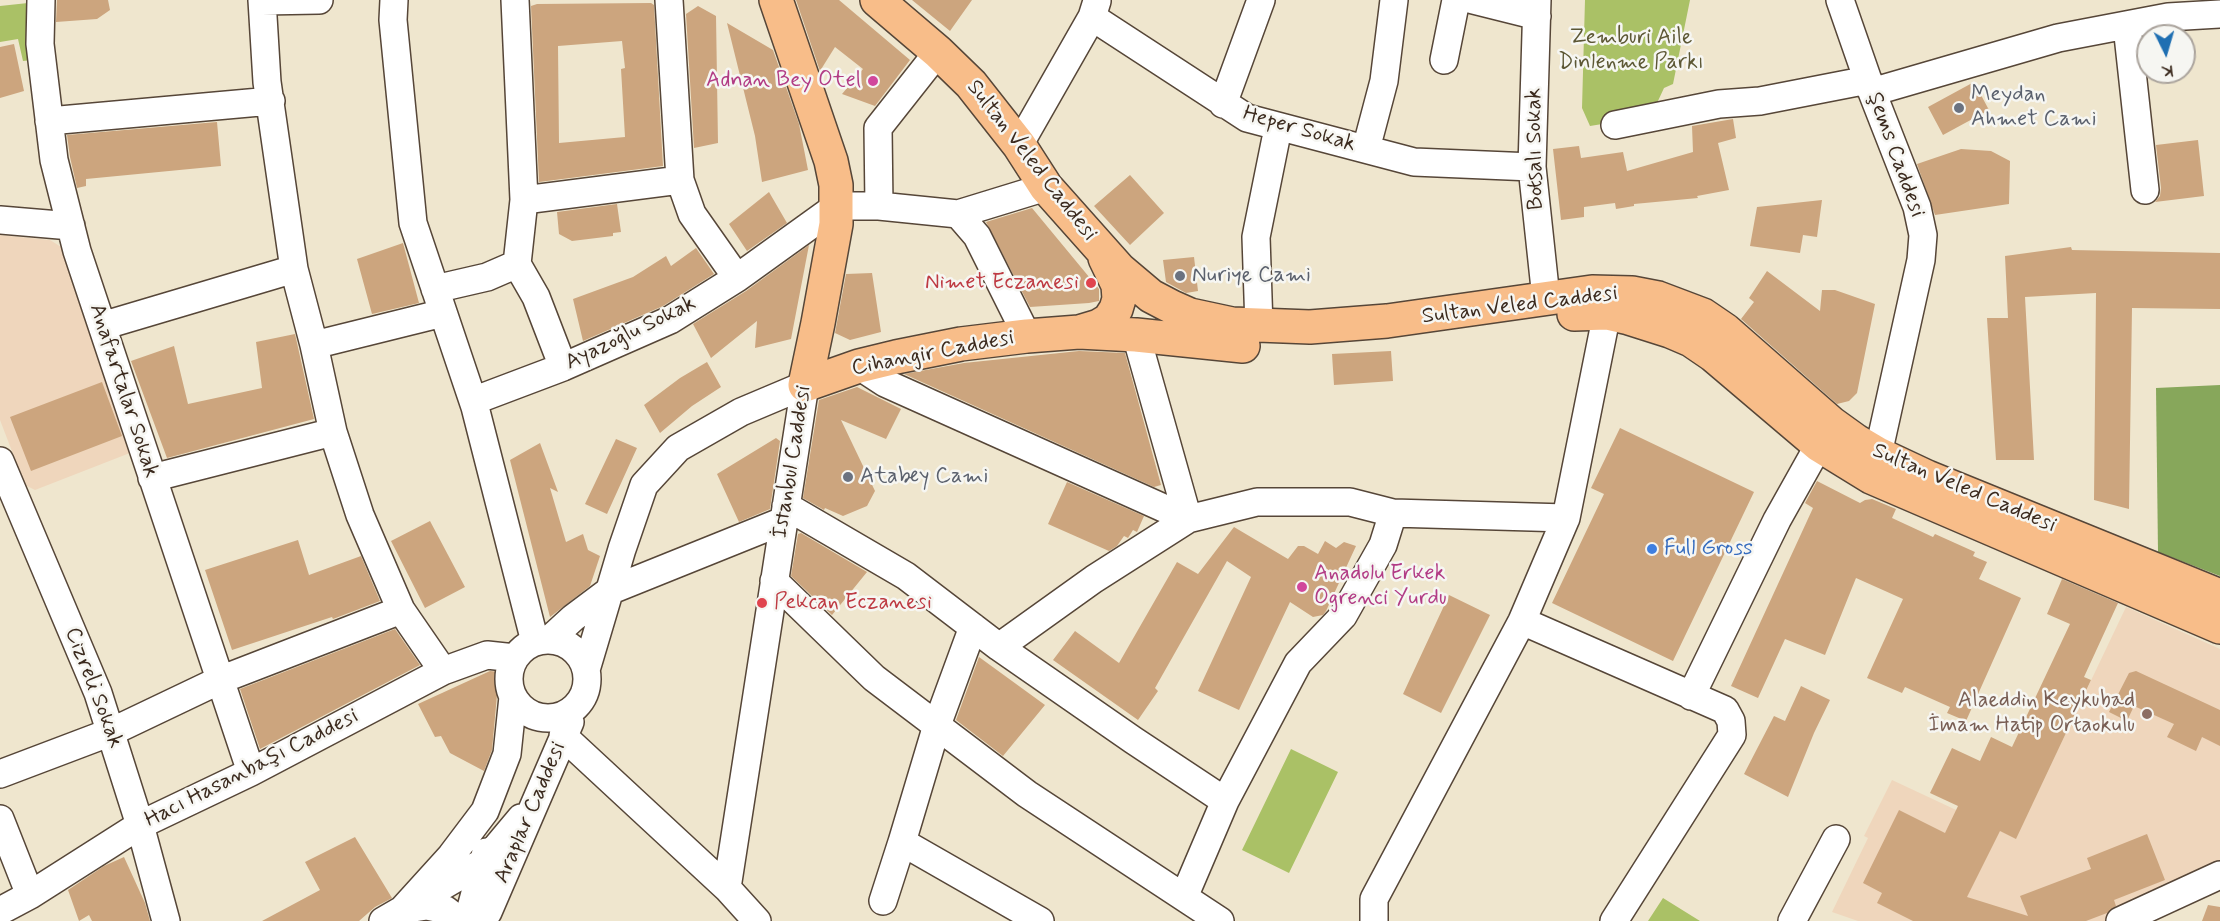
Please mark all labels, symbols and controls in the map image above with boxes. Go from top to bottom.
north arrow [2136,24,2196,84]
park label: Zemburi Aile Dinlenme Parkı [1558,25,1704,76]
text: K [2161,59,2174,81]
place label: Adnan Bey Otel [706,68,861,94]
marker: Adnan Bey Otel [866,74,880,88]
street label: Sultan Veled Caddesi [960,75,1102,247]
place label: Meydan Ahmet Cami [1971,82,2097,134]
street label: Botsalı Sokak [1522,88,1550,210]
street label: Şems Caddesi [1860,89,1930,221]
street label: Heper Sokak [1240,101,1358,159]
marker: Meydan Ahmet Cami [1952,101,1966,115]
place label: Nuriye Cami [1192,263,1311,289]
marker: Nuriye Cami [1173,269,1187,283]
place label: Nimet Eczanesi [925,270,1079,296]
marker: Nimet Eczanesi [1084,276,1098,290]
street label: Sultan Veled Caddesi [1421,281,1619,331]
street label: Ayazoğlu Sokak [561,291,701,377]
street label: Anafartalar Sokak [82,301,164,481]
street label: Cihangir Caddesi [850,325,1016,383]
street label: İstanbul Caddesi [768,384,818,540]
street label: Sultan Veled Caddesi [1868,438,2060,540]
place label: Atabey Cami [860,464,988,490]
marker: Atabey Cami [841,470,855,484]
place label: Full Gross [1664,536,1753,562]
marker: Full Gross [1645,542,1659,556]
place label: Anadolu Erkek Ogrenci Yurdu [1314,561,1447,612]
marker: Anadolu Erkek Ogrenci Yurdu [1295,580,1309,594]
place label: Pekcan Eczanesi [774,590,932,616]
marker: Pekcan Eczanesi [755,596,769,610]
street label: Cizreli Sokak [58,624,128,752]
place label: Alaeddin Keykubad İmam Hatip Ortaokulu [1928,688,2135,740]
street label: Hacı Hasanbaşı Caddesi [141,704,363,834]
marker: Alaeddin Keykubad İmam Hatip Ortaokulu [2140,707,2154,721]
street label: Araplar Caddesi [489,738,573,888]

